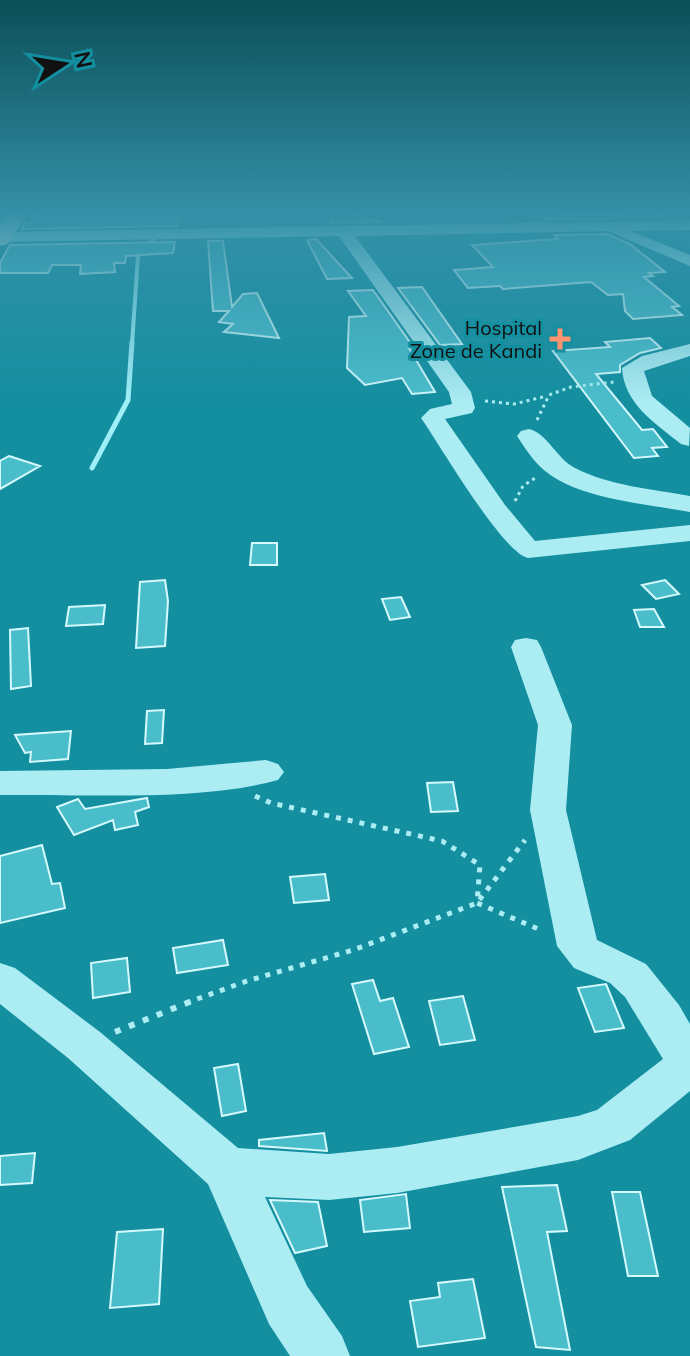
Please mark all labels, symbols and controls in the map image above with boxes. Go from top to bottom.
north arrow [24,24,104,104]
text: N [68,49,99,71]
place label: Hospital Zone de Kandi [410,315,542,363]
marker: Hospital Zone de Kandi [549,328,571,350]

